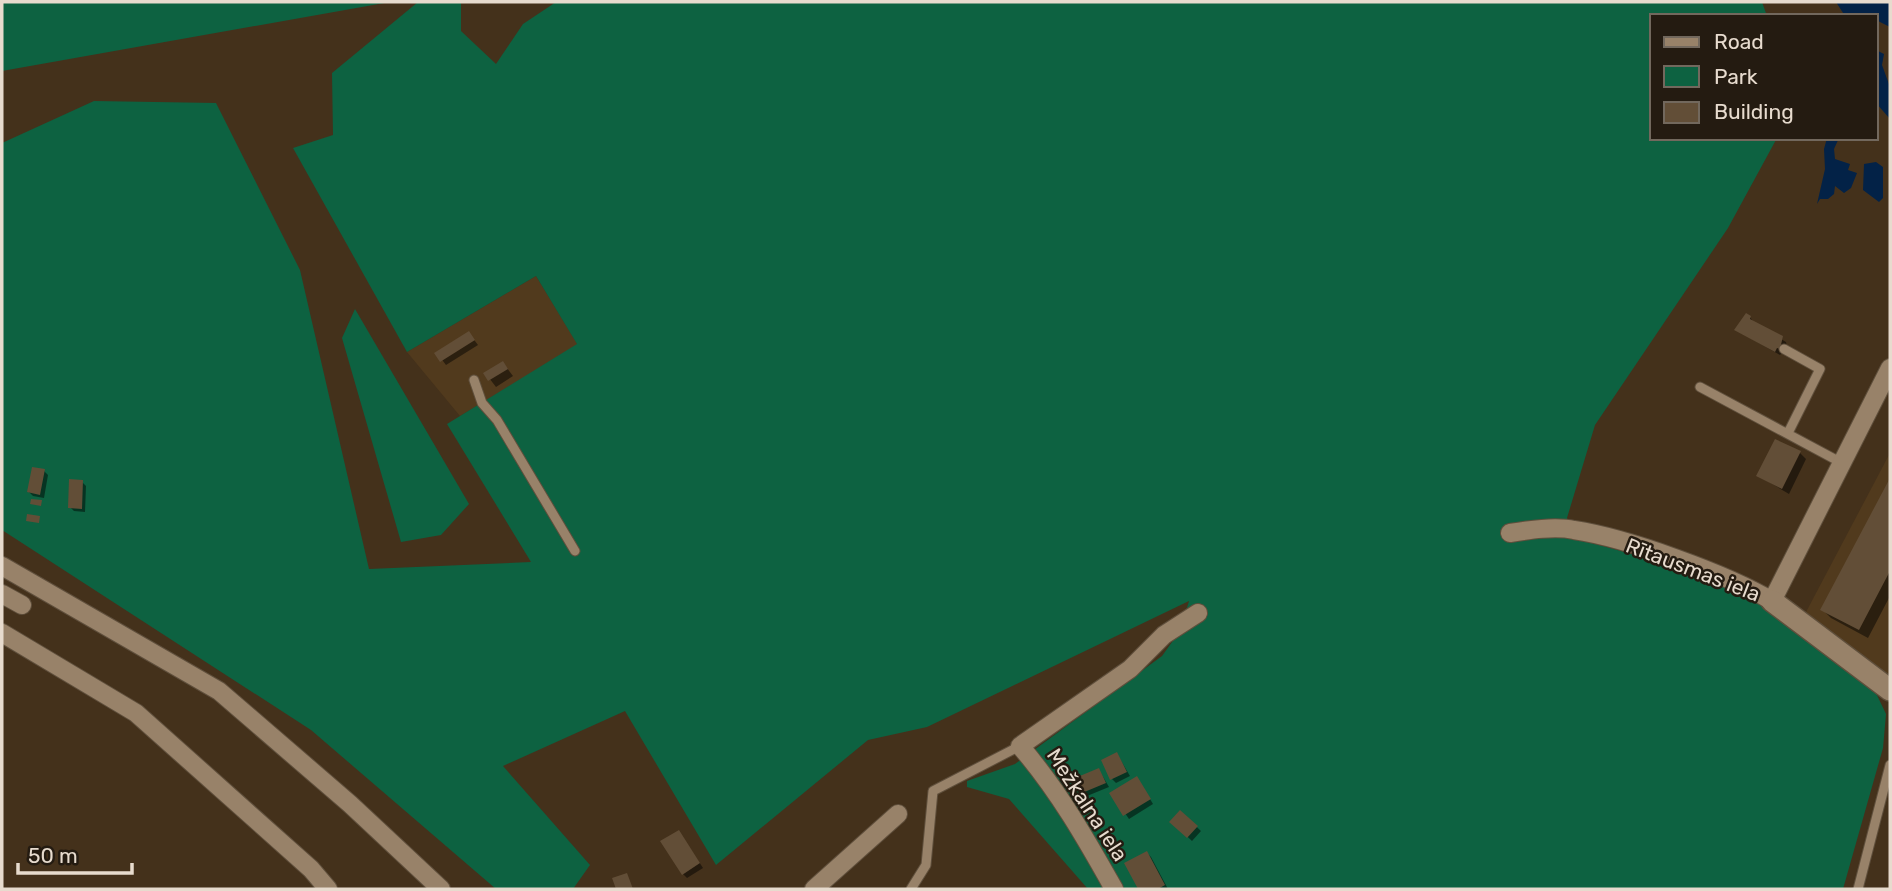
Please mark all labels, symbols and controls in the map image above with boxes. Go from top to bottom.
legend [1650,14,1878,140]
text: Road [1714,29,1764,54]
text: Park [1714,64,1758,89]
text: Building [1714,99,1794,124]
street label: Rītausmas iela [1623,532,1764,607]
street label: Mežkalna iela [1042,744,1133,866]
scale bar [18,832,131,876]
text: 50 m [28,843,78,868]

